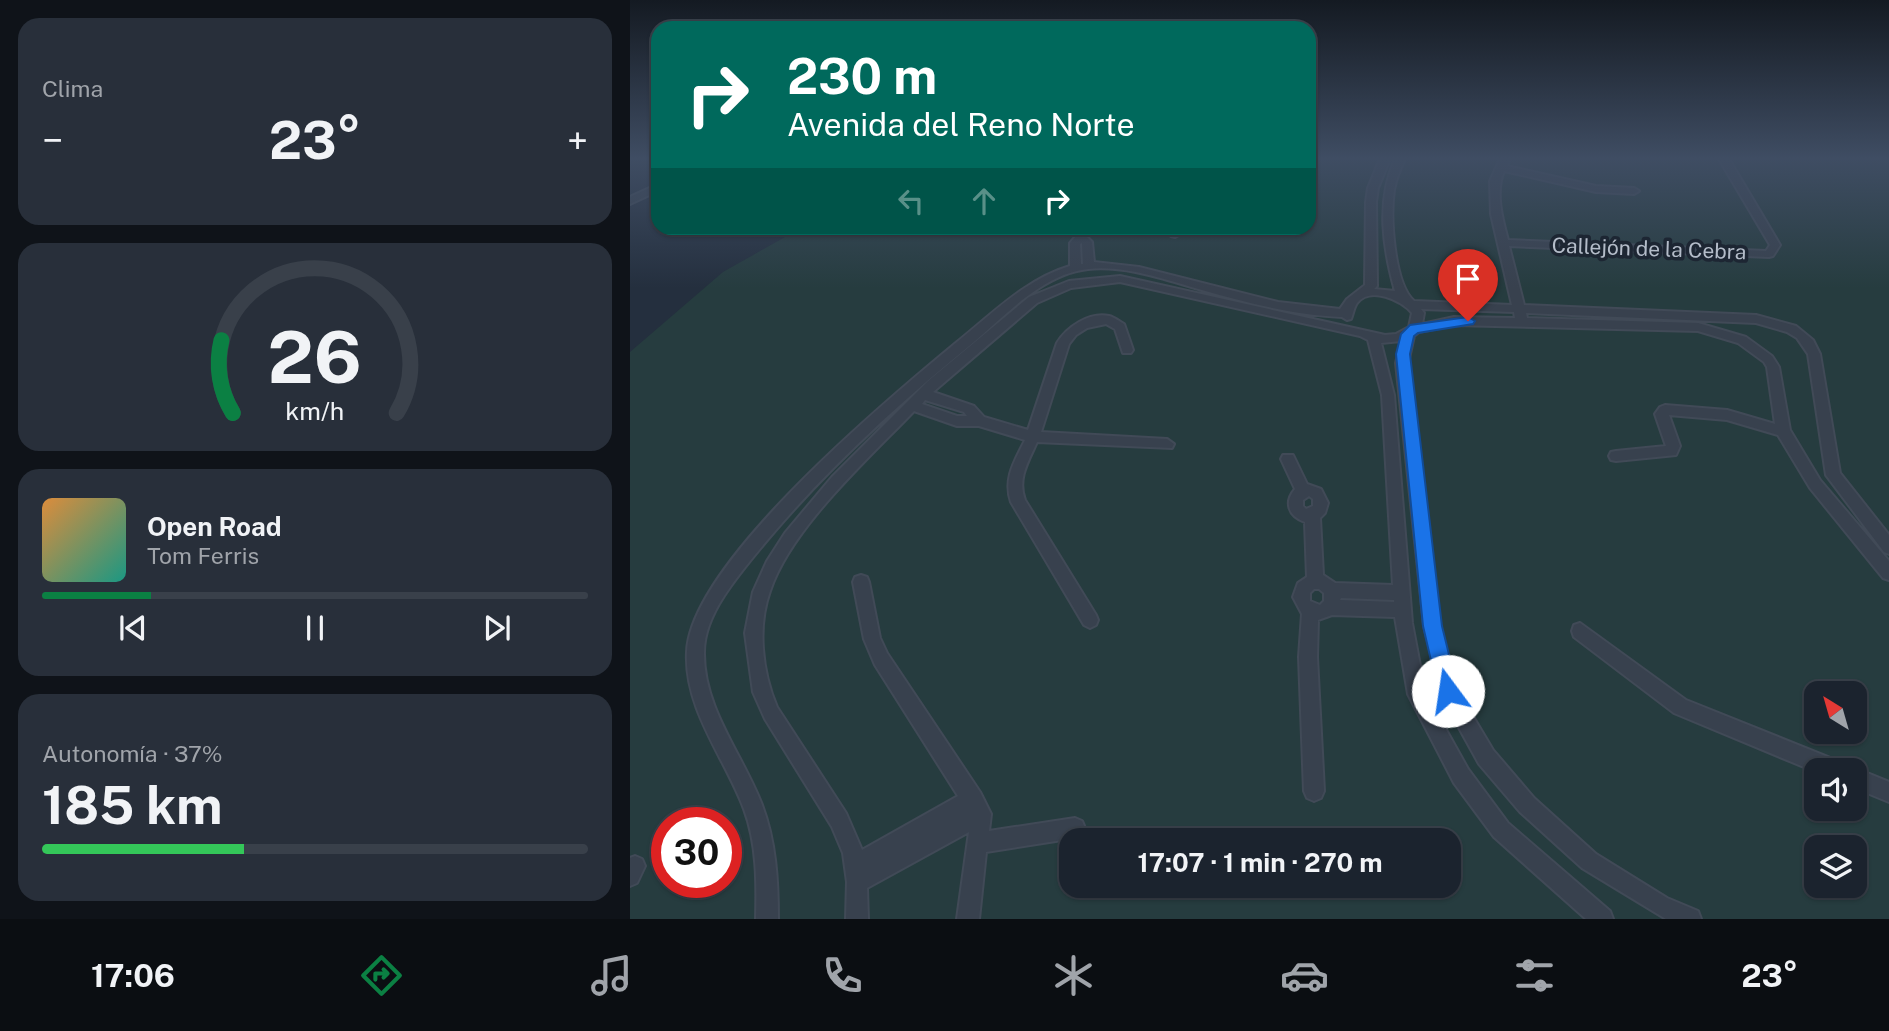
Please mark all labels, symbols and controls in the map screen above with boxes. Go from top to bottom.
text: 230 m [787,47,937,105]
icon: right [672,49,763,140]
text: Clima [42,75,103,102]
text: Avenida del Reno Norte [787,106,1135,143]
text: 23° [269,110,361,171]
text: − [42,118,63,163]
text: + [567,118,588,163]
icon: left [892,182,930,220]
icon: ahead [965,182,1003,220]
icon: right [1038,182,1076,220]
street label: Callejón de la Cebra [1551,233,1747,264]
pin [1438,249,1498,321]
icon: arrive [1449,260,1487,298]
text: 26 [268,314,362,399]
text: km/h [286,396,344,426]
text: Open Road [147,511,282,542]
text: Tom Ferris [147,542,259,569]
icon: previous [114,609,152,647]
icon: pause [296,609,334,647]
icon: next [478,609,516,647]
position arrow [1411,654,1485,728]
north arrow [1804,681,1867,744]
map controls [1804,681,1867,898]
text: Autonomía · 37% [42,740,223,767]
button: sound [1804,758,1867,821]
text: 185 km [42,775,223,836]
speed limit sign: 30 [651,807,742,898]
button: layers [1804,835,1867,898]
text: 17:07 · 1 min · 270 m [1138,847,1382,878]
icon: directions [357,951,406,1000]
icon: music [587,951,636,1000]
icon: phone [818,951,867,1000]
icon: climate [1049,951,1098,1000]
icon: car [1280,951,1329,1000]
icon: filters [1510,951,1559,1000]
text: 17:06 [91,957,175,994]
text: 23° [1741,957,1798,994]

